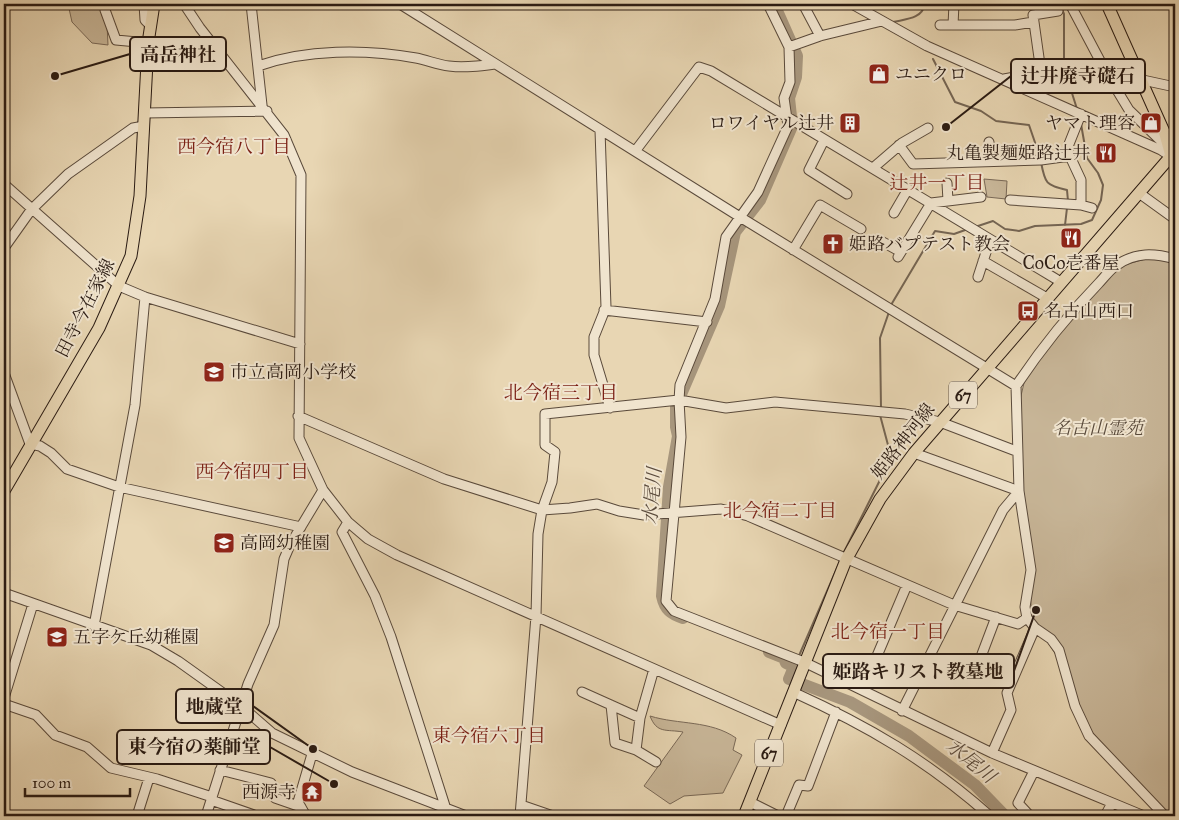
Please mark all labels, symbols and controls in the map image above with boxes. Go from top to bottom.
callout: 高岳神社 [130,37,226,71]
text: 高岳神社 [140,43,216,66]
callout: 辻井廃寺礎石 [1011,59,1145,93]
shop icon: ユニクロ [867,62,891,86]
place label: ユニクロ [895,63,967,85]
text: 辻井廃寺礎石 [1021,64,1135,87]
building icon: ロワイヤル辻井 [838,111,862,135]
shop icon: ヤマト理容 [1139,111,1163,135]
place label: ロワイヤル辻井 [709,112,834,134]
place label: ヤマト理容 [1045,112,1135,134]
district label: 西今宿八丁目 [177,135,291,158]
restaurant icon: 丸亀製麺姫路辻井 [1094,141,1118,165]
place label: 丸亀製麺姫路辻井 [946,142,1090,164]
district label: 辻井一丁目 [889,171,985,194]
restaurant icon: CoCo壱番屋 [1059,226,1083,250]
church icon: 姫路バプテスト教会 [821,232,845,256]
place label: 姫路バプテスト教会 [849,233,1010,255]
place label: CoCo壱番屋 [1023,252,1119,274]
street label: 田寺今在家線 [51,255,119,361]
bus stop icon: 名古山西口 [1016,299,1040,323]
place label: 名古山西口 [1044,300,1134,322]
school or university icon: 市立高岡小学校 [202,360,226,384]
place label: 市立高岡小学校 [230,361,356,383]
district label: 北今宿三丁目 [504,381,618,404]
road number: 67 [949,382,977,408]
street label: 姫路神河線 [867,399,939,483]
park label: 名古山霊苑 [1053,417,1146,439]
district label: 西今宿四丁目 [195,460,309,483]
water label: 水尾川 [638,465,666,525]
district label: 北今宿二丁目 [723,499,837,522]
school or university icon: 高岡幼稚園 [212,531,236,555]
place label: 高岡幼稚園 [240,532,330,554]
district label: 北今宿一丁目 [831,620,945,643]
school or university icon: 五字ケ丘幼稚園 [45,625,69,649]
place label: 五字ケ丘幼稚園 [73,626,199,648]
callout: 姫路キリスト教墓地 [823,654,1014,688]
text: 姫路キリスト教墓地 [833,660,1003,683]
callout: 地蔵堂 [176,689,253,723]
text: 地蔵堂 [185,695,243,718]
district label: 東今宿六丁目 [432,724,546,747]
callout: 東今宿の薬師堂 [117,730,270,764]
water label: 水尾川 [942,734,1002,789]
text: 東今宿の薬師堂 [127,735,261,758]
road number: 67 [755,740,783,766]
scale bar [25,765,130,797]
text: 100 m [32,774,72,792]
temple icon: 西源寺 [300,780,324,804]
place label: 西源寺 [242,781,296,803]

